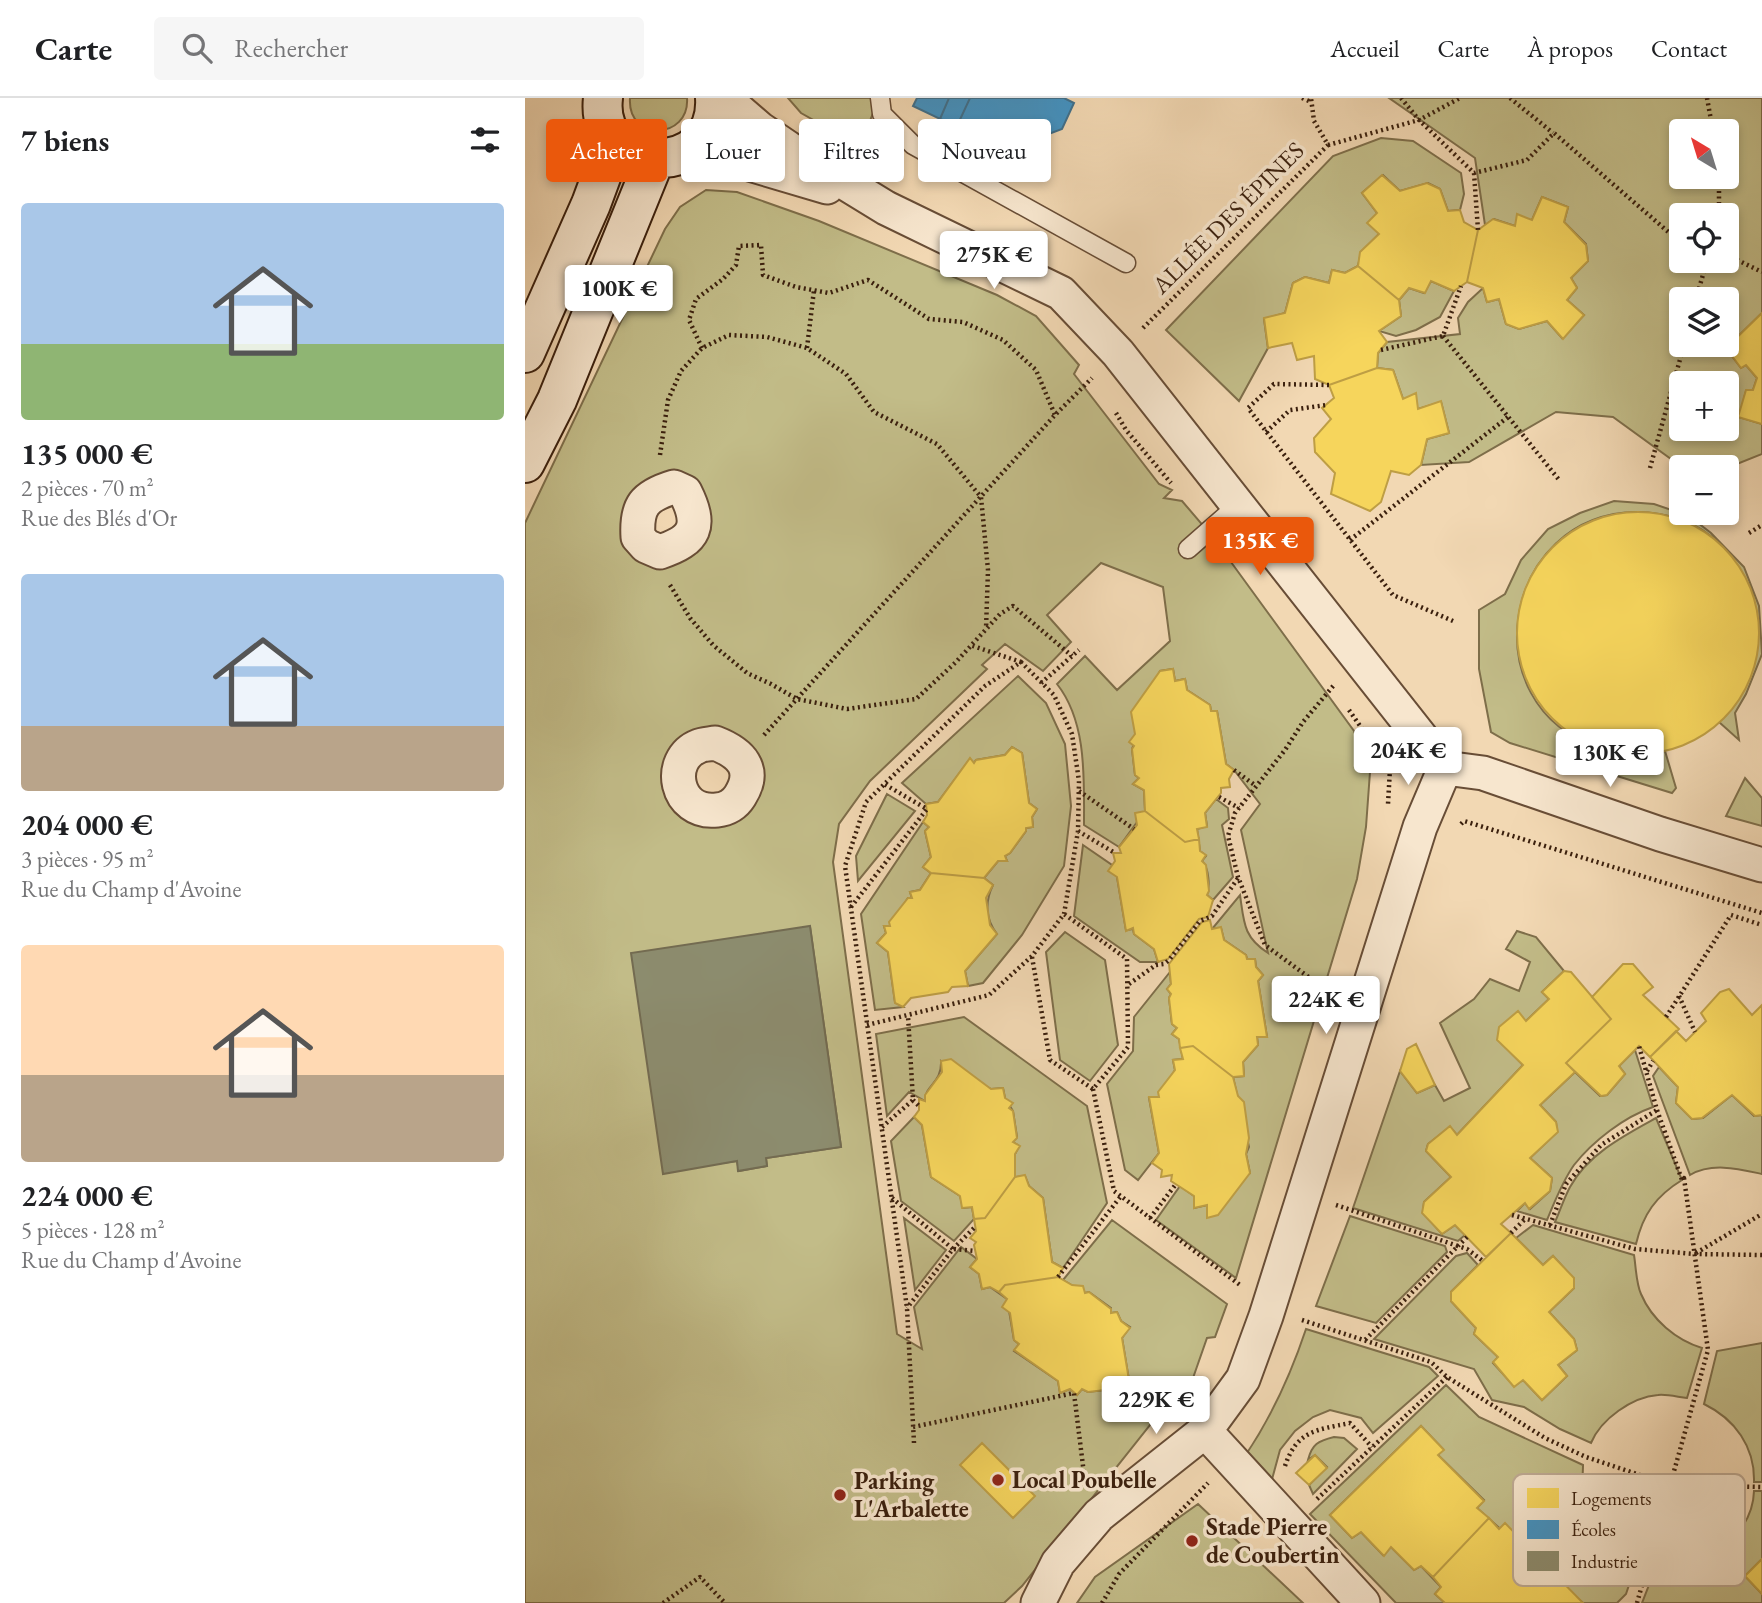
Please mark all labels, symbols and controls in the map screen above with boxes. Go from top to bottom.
search box [154,17,644,80]
text: Carte [35,27,112,70]
icon: search [178,29,216,67]
text: Rechercher [234,31,348,65]
text: Accueil [1330,33,1400,64]
text: Carte [1438,33,1489,64]
text: À propos [1527,33,1613,64]
text: Contact [1651,33,1727,64]
chip: Acheter [546,119,667,182]
chip: Louer [681,119,785,182]
chip: Filtres [799,119,904,182]
chip: Nouveau [918,119,1051,182]
north arrow [1669,119,1739,189]
map controls [1669,119,1739,525]
text: 7 biens [21,121,109,160]
icon: filters [466,121,504,159]
street label: ALLÉE DES ÉPINES [1144,135,1310,301]
button: locate [1669,203,1739,273]
pin: 275K € [937,232,1051,291]
text: 275K € [956,239,1032,269]
icon: home [200,248,326,374]
pin: 100K € [562,266,676,325]
text: 100K € [581,273,657,303]
button: layers [1669,287,1739,357]
button: + [1669,371,1739,441]
text: 135 000 € [21,434,153,473]
button: − [1669,455,1739,525]
text: 2 pièces · 70 m² [21,473,154,503]
text: Rue des Blés d'Or [21,503,177,533]
pin: 135K € [1203,518,1317,577]
text: 135K € [1222,525,1298,555]
icon: home [200,619,326,745]
pin: 204K € [1351,728,1465,787]
pin: 130K € [1553,730,1667,789]
text: 204K € [1370,735,1446,765]
text: 130K € [1572,737,1648,767]
text: 204 000 € [21,805,153,844]
text: 3 pièces · 95 m² [21,844,154,874]
text: Rue du Champ d'Avoine [21,874,241,904]
pin: 224K € [1269,976,1383,1036]
text: 224K € [1288,984,1364,1014]
icon: home [200,990,326,1116]
text: 224 000 € [21,1176,153,1215]
text: 5 pièces · 128 m² [21,1215,165,1245]
text: Rue du Champ d'Avoine [21,1245,241,1275]
pin: 229K € [1099,1376,1213,1436]
text: 229K € [1118,1384,1194,1414]
place label: Local Poubelle [1012,1464,1157,1495]
place label: Parking L'Arbalette [854,1465,969,1524]
marker: Local Poubelle [990,1472,1006,1488]
legend [1513,1474,1745,1586]
text: Logements [1571,1486,1652,1511]
marker: Parking L'Arbalette [832,1487,848,1503]
place label: Stade Pierre de Coubertin [1206,1511,1340,1570]
text: Écoles [1571,1517,1616,1542]
marker: Stade Pierre de Coubertin [1184,1533,1200,1549]
text: Industrie [1571,1549,1638,1574]

